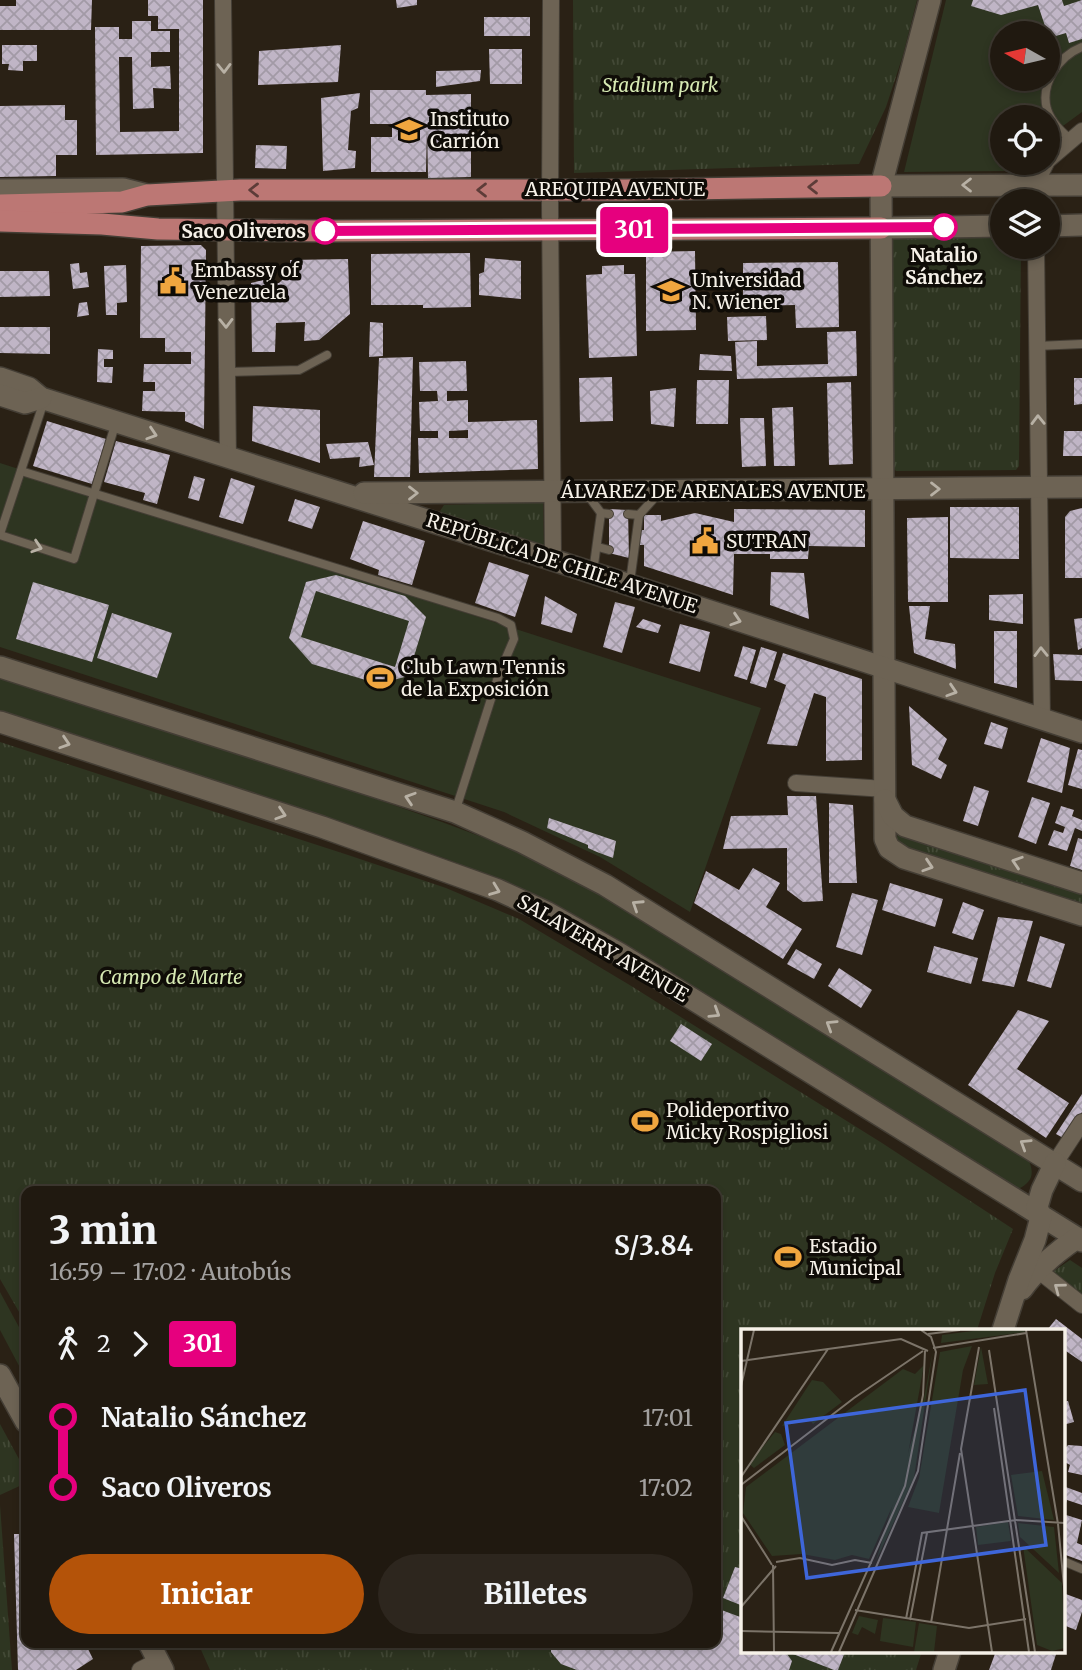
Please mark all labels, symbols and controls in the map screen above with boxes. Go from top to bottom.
north arrow [990,21,1060,91]
map controls [990,21,1060,259]
one-way arrow [216,63,232,74]
park label: Stadium park [602,73,719,97]
button: locate [990,105,1060,175]
place label: Instituto Carrión [430,107,509,153]
school or university icon: Instituto Carrión [394,115,424,145]
street label: AREQUIPA AVENUE [524,177,705,201]
one-way arrow [961,178,972,193]
one-way arrow [807,179,818,195]
one-way arrow [248,182,259,198]
one-way arrow [476,182,486,198]
button: layers [990,189,1060,259]
line badge: 301 [594,207,674,253]
text: 301 [614,214,654,245]
marker: Natalio Sánchez [931,214,957,240]
marker: Saco Oliveros [312,218,338,244]
place label: Saco Oliveros [181,219,306,243]
place label: Natalio Sánchez [905,243,984,289]
place label: Embassy of Venezuela [193,258,299,304]
public building icon: Embassy of Venezuela [158,266,188,296]
place label: Universidad N. Wiener [692,268,802,314]
school or university icon: Universidad N. Wiener [656,276,686,306]
one-way arrow [218,318,234,329]
one-way arrow [1030,414,1046,424]
one-way arrow [146,426,158,441]
street label: ÁLVAREZ DE ARENALES AVENUE [560,479,865,503]
one-way arrow [930,481,940,497]
one-way arrow [408,485,419,501]
street label: REPÚBLICA DE CHILE AVENUE [423,508,701,618]
public building icon: SUTRAN [690,526,720,556]
place label: SUTRAN [726,529,807,553]
one-way arrow [30,539,42,553]
one-way arrow [730,611,742,626]
one-way arrow [1033,646,1049,657]
place label: Club Lawn Tennis de la Exposición [401,655,566,701]
sports icon: Club Lawn Tennis de la Exposición [365,663,395,693]
one-way arrow [946,683,958,697]
one-way arrow [58,735,71,749]
one-way arrow [405,792,417,806]
one-way arrow [275,805,287,820]
one-way arrow [1011,856,1024,870]
one-way arrow [922,858,934,872]
one-way arrow [489,881,501,895]
street label: SALAVERRY AVENUE [513,889,693,1007]
one-way arrow [632,901,645,914]
park label: Campo de Marte [99,965,243,989]
one-way arrow [707,1005,720,1018]
one-way arrow [825,1020,838,1033]
place label: Polideportivo Micky Rospigliosi [666,1098,828,1144]
sports icon: Polideportivo Micky Rospigliosi [630,1106,660,1136]
one-way arrow [1019,1139,1032,1152]
text: 3 min [49,1207,157,1254]
text: S/3.84 [614,1229,693,1262]
place label: Estadio Municipal [809,1234,901,1280]
sports icon: Estadio Municipal [773,1242,803,1272]
text: 16:59 – 17:02 · Autobús [49,1257,292,1286]
one-way arrow [1054,1283,1067,1296]
icon: walk [49,1325,87,1363]
icon: forward [121,1325,159,1363]
text: 301 [183,1328,222,1359]
text: 2 [97,1329,111,1358]
inset map [741,1329,1064,1652]
text: Natalio Sánchez [101,1401,306,1434]
text: 17:01 [642,1403,693,1432]
text: Saco Oliveros [101,1471,272,1504]
text: 17:02 [639,1473,693,1502]
button: Iniciar [49,1554,364,1634]
button: Billetes [378,1554,693,1634]

